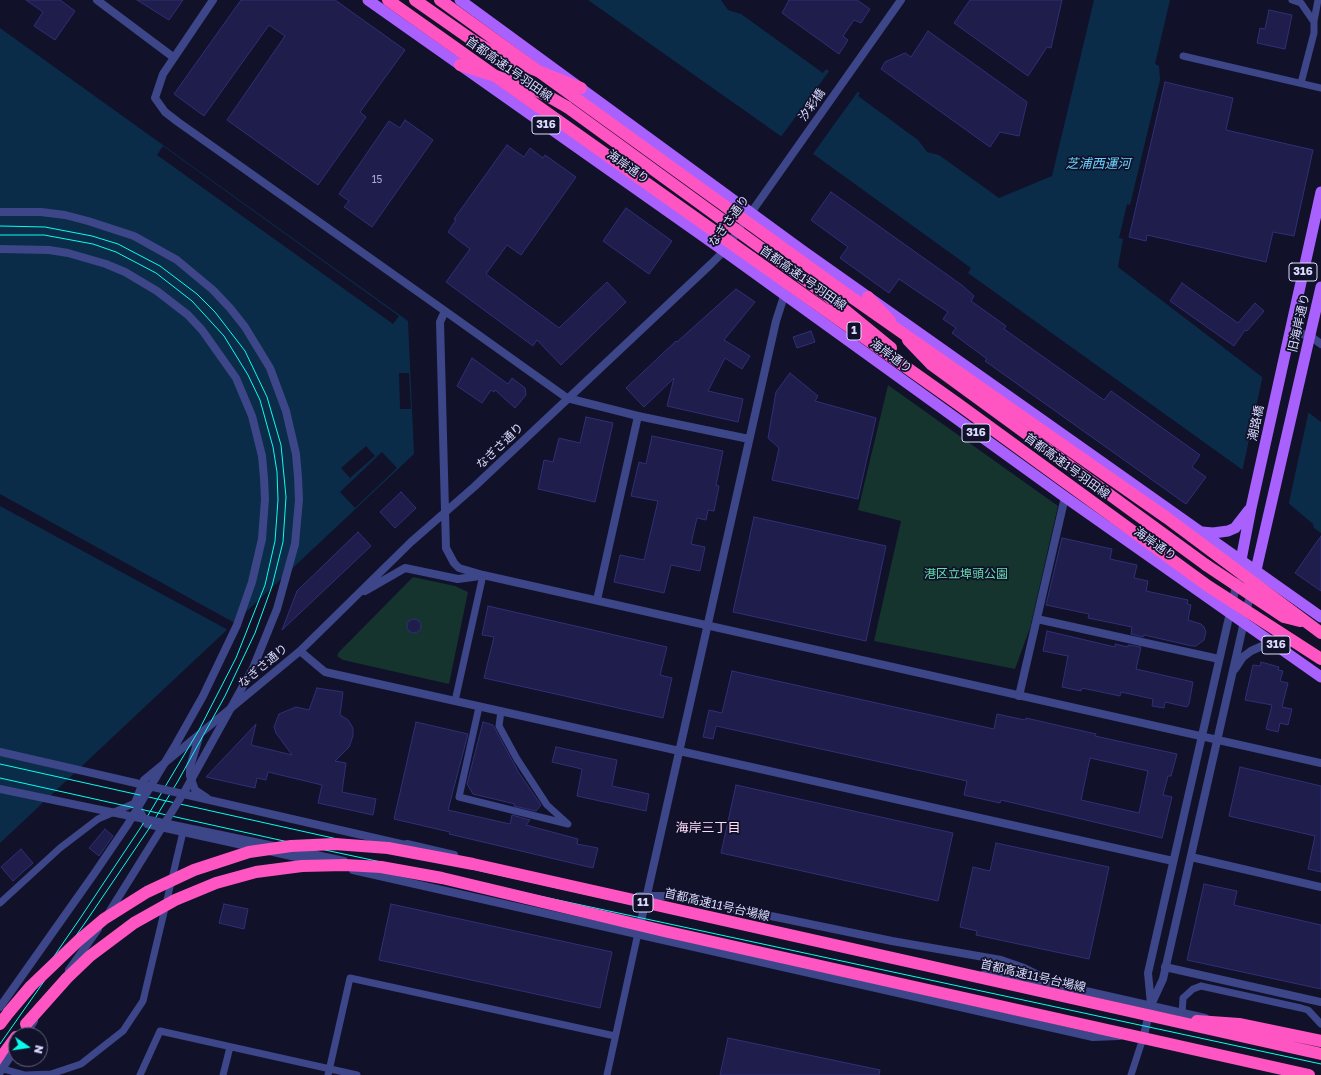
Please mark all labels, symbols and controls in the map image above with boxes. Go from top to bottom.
street label: 首都高速1号羽田線 [463,34,555,104]
street label: 汐彩橋 [796,86,828,124]
road number: 316 [532,116,560,134]
street label: 海岸通り [604,147,652,187]
water label: 芝浦西運河 [1066,156,1130,172]
house number: 15 [372,174,382,186]
street label: なぎさ通り [706,192,752,250]
street label: 首都高速1号羽田線 [757,243,849,313]
road number: 316 [1289,263,1317,281]
street label: 旧海岸通り [1285,292,1313,354]
road number: 1 [847,322,861,340]
street label: 海岸通り [867,336,915,376]
street label: 潮路橋 [1245,404,1267,442]
street label: なぎさ通り [473,420,527,472]
road number: 316 [962,424,990,442]
street label: 首都高速1号羽田線 [1022,430,1112,502]
street label: 海岸通り [1131,524,1179,564]
park label: 港区立埠頭公園 [924,567,1008,581]
road number: 316 [1262,636,1290,654]
street label: なぎさ通り [235,641,291,691]
district label: 海岸三丁目 [676,820,740,836]
street label: 首都高速11号台場線 [663,886,771,924]
road number: 11 [633,894,653,912]
street label: 首都高速11号台場線 [979,957,1087,995]
north arrow [8,1027,48,1067]
text: N [32,1044,46,1055]

